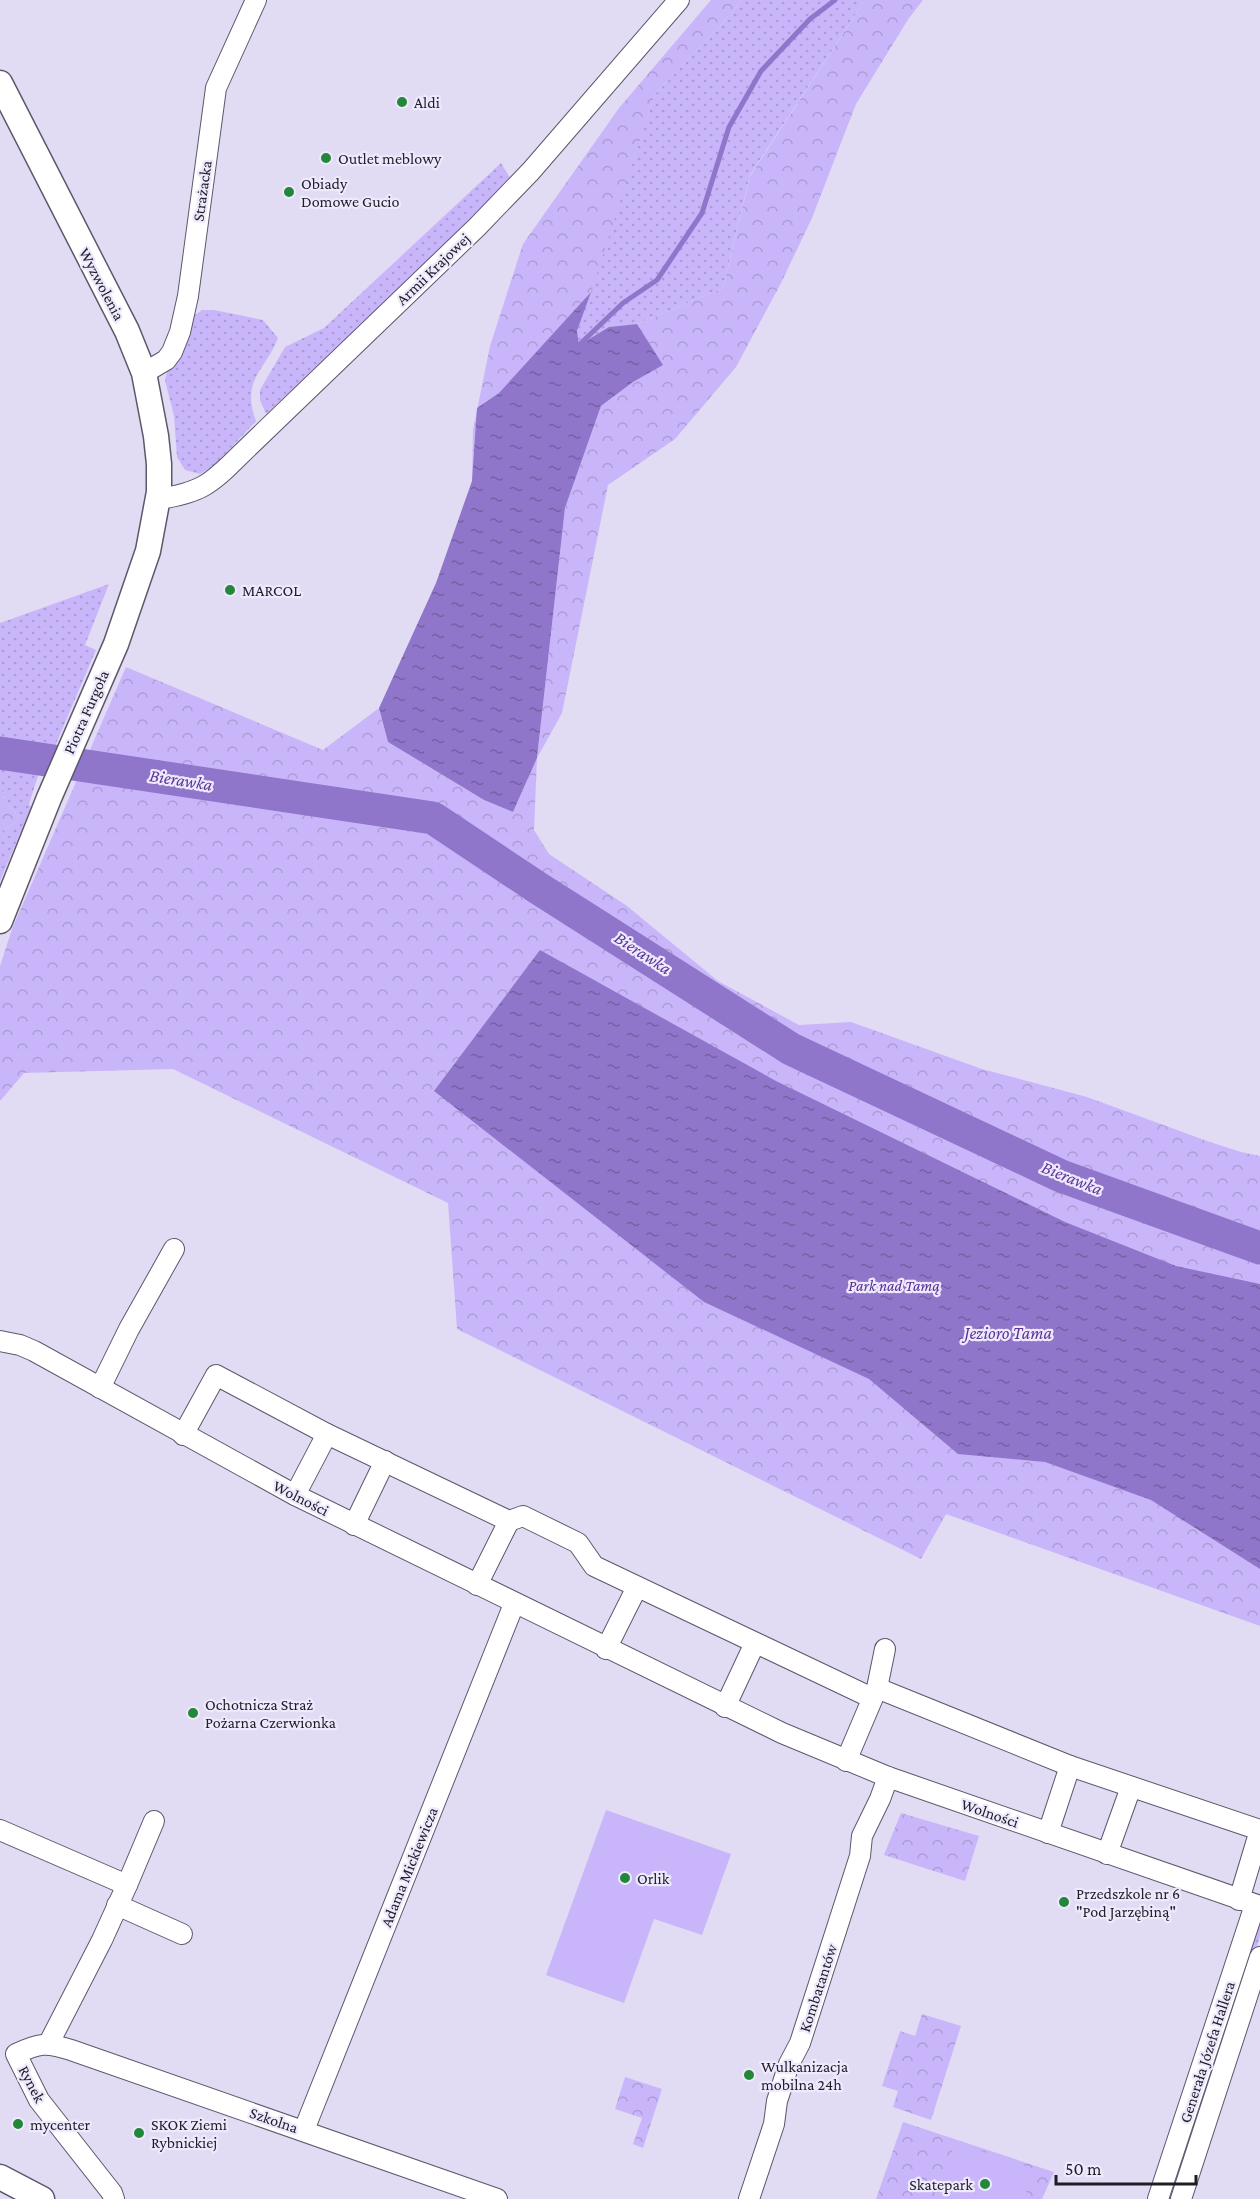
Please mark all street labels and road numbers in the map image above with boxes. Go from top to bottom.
street label: Strażacka [189,159,215,223]
street label: Armii Krajowej [393,230,474,309]
street label: Wyzwolenia [75,245,128,324]
street label: Piotra Furgoła [60,667,113,757]
street label: Wolności [271,1477,331,1519]
street label: Wolności [959,1795,1021,1831]
street label: Adama Mickiewicza [377,1804,441,1929]
street label: Kombatantów [796,1942,840,2034]
street label: Generała Józefa Hallera [1176,1978,1239,2125]
street label: Rynek [14,2063,49,2106]
street label: Szkolna [248,2104,301,2136]

